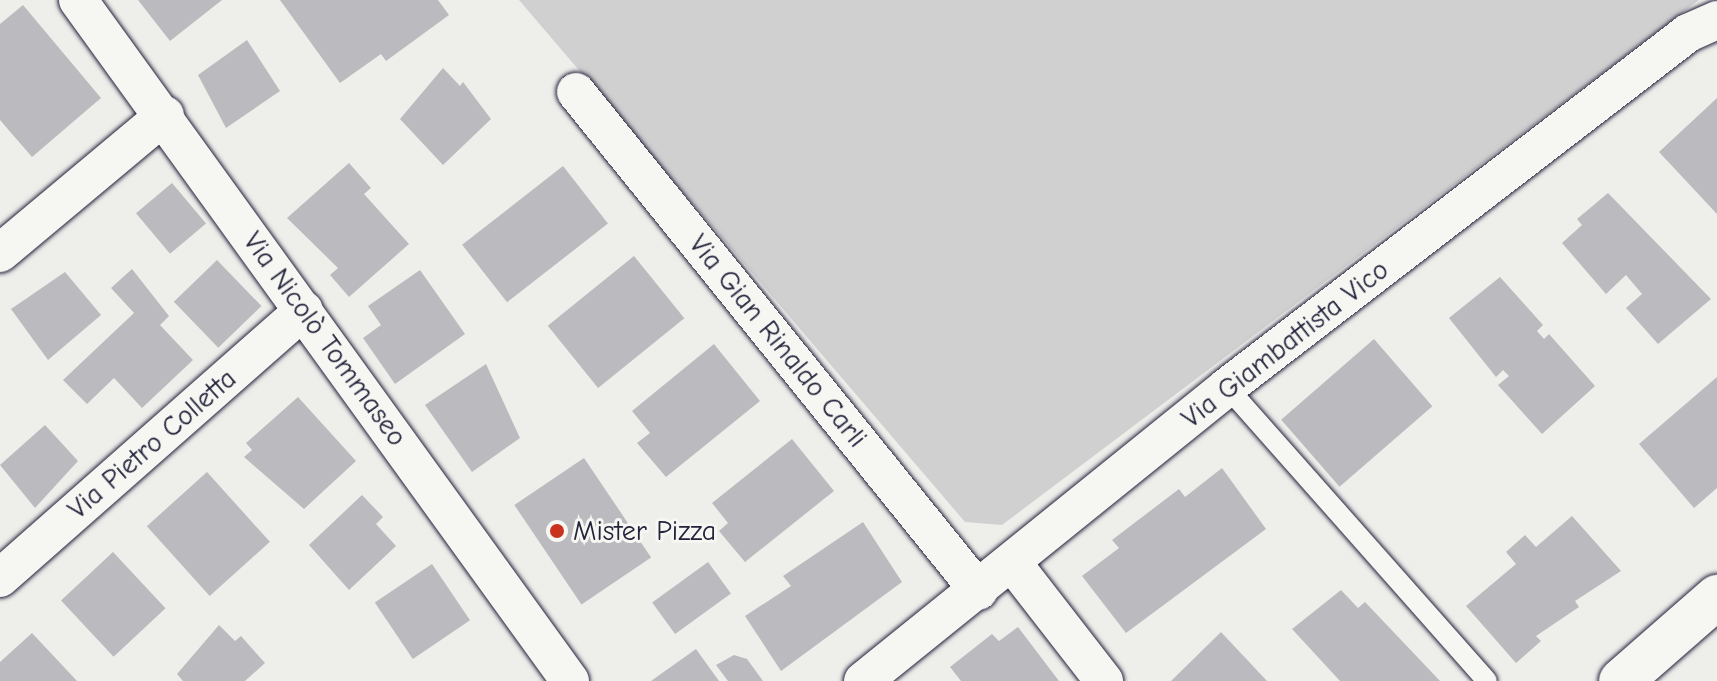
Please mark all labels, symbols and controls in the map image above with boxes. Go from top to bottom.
street label: Via Nicolò Tommaseo [236,225,414,453]
street label: Via Gian Rinaldo Carli [682,228,874,454]
street label: Via Giambattista Vico [1175,253,1395,435]
street label: Via Pietro Colletta [61,362,243,526]
place label: Mister Pizza [573,514,716,548]
marker: Mister Pizza [548,522,566,540]

